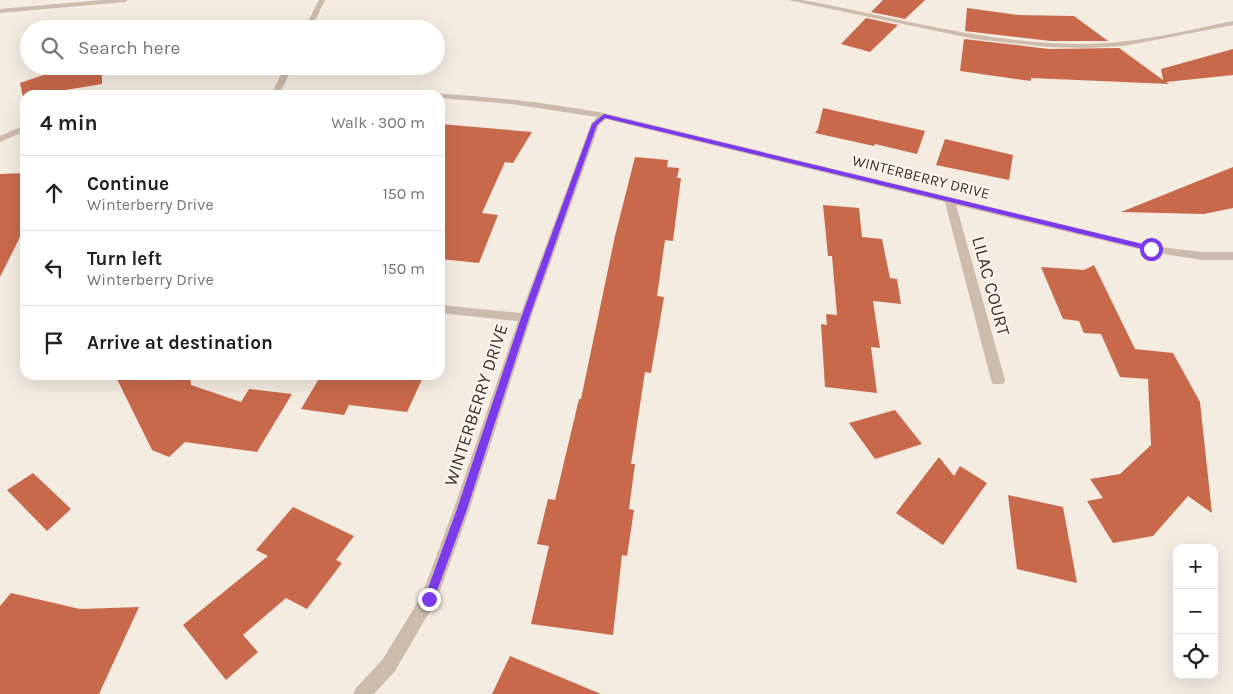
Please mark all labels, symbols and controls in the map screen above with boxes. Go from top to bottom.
search box [20,20,445,75]
icon: search [38,34,66,62]
text: Search here [78,37,180,59]
text: 4 min [40,111,98,135]
text: Walk · 300 m [331,113,425,132]
street label: WINTERBERRY DRIVE [850,151,992,203]
text: Continue [87,173,169,195]
icon: ahead [40,179,68,207]
text: 150 m [382,184,425,203]
text: Winterberry Drive [87,195,214,214]
street label: LILAC COURT [967,234,1015,338]
route start [1140,238,1163,261]
text: Turn left [87,248,162,270]
icon: left [40,254,68,282]
text: 150 m [382,259,425,278]
text: Winterberry Drive [87,270,214,289]
street label: WINTERBERRY DRIVE [439,321,513,489]
icon: arrive [40,329,68,357]
text: Arrive at destination [87,332,273,354]
map controls [1173,544,1218,679]
button: + [1173,544,1218,589]
route end [418,588,441,611]
button: − [1173,589,1218,634]
button: locate [1173,634,1218,679]

